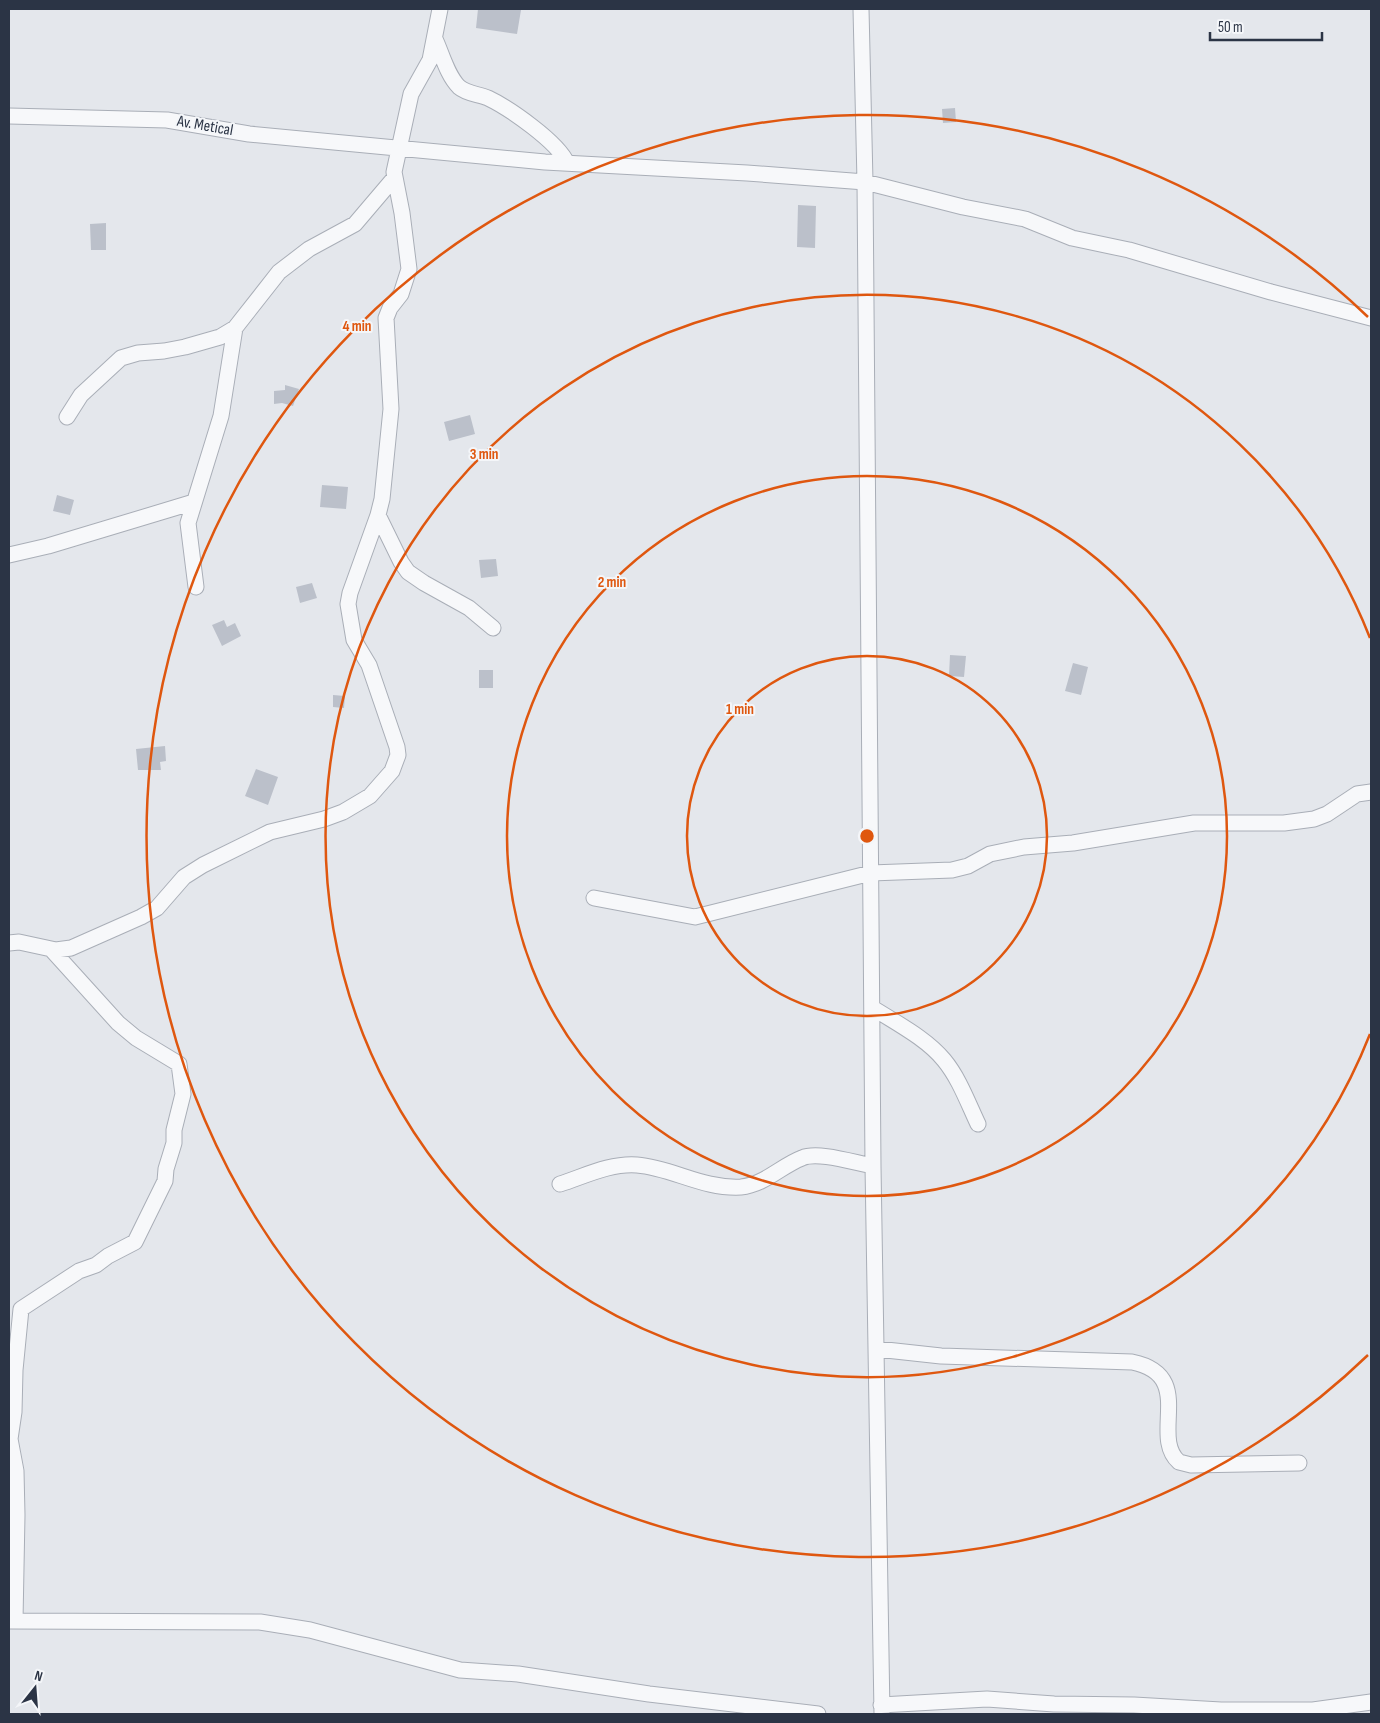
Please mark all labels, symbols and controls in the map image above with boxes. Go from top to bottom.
scale bar [1210,10,1322,42]
text: 50 m [1218,18,1243,37]
street label: Av. Metical [175,112,235,140]
text: 4 min [343,317,371,336]
text: 3 min [470,445,498,464]
text: 2 min [598,573,626,592]
text: 1 min [726,700,754,719]
centre of rings [858,827,876,845]
north arrow [10,1663,60,1713]
text: N [33,1667,45,1685]

